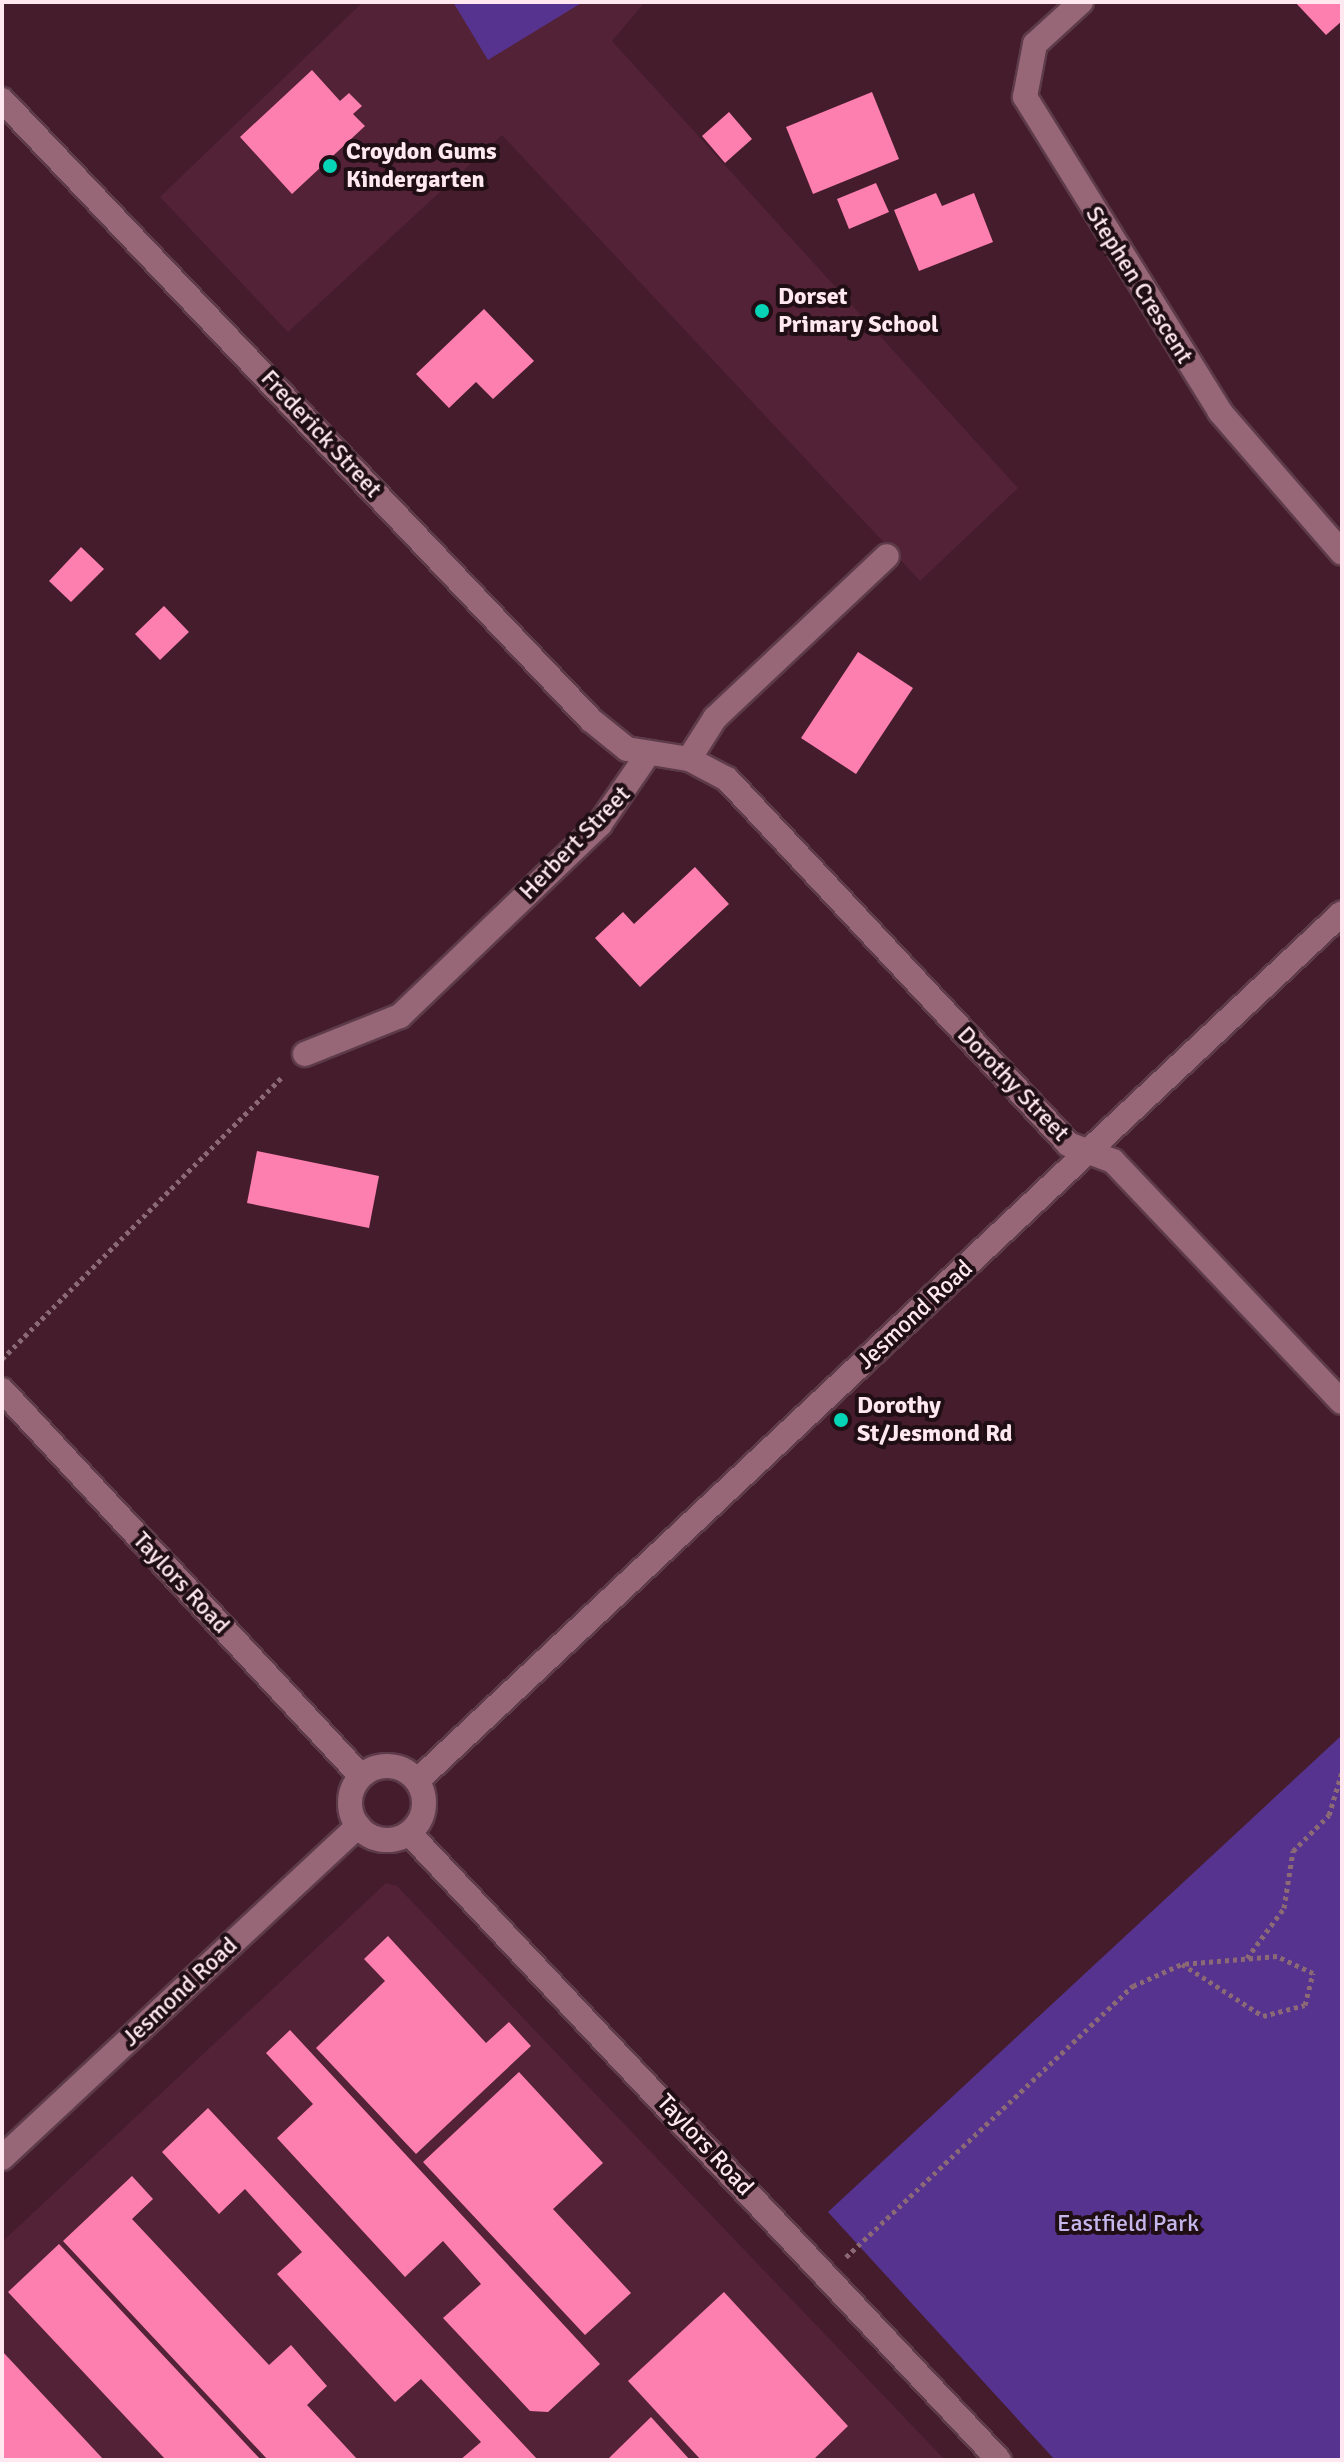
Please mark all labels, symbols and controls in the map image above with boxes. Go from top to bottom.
place label: Croydon Gums Kindergarten [346,138,497,194]
marker: Croydon Gums Kindergarten [321,157,339,175]
street label: Stephen Crescent [1079,201,1199,369]
place label: Dorset Primary School [778,283,939,339]
marker: Dorset Primary School [753,302,771,320]
street label: Frederick Street [255,364,387,504]
street label: Herbert Street [513,780,637,906]
street label: Dorothy Street [951,1020,1075,1148]
street label: Jesmond Road [851,1254,979,1376]
place label: Dorothy St/Jesmond Rd [857,1392,1012,1448]
marker: Dorothy St/Jesmond Rd [832,1411,850,1429]
street label: Taylors Road [127,1526,235,1640]
street label: Jesmond Road [116,1931,244,2053]
street label: Taylors Road [651,2088,759,2202]
park label: Eastfield Park [1057,2210,1199,2238]

